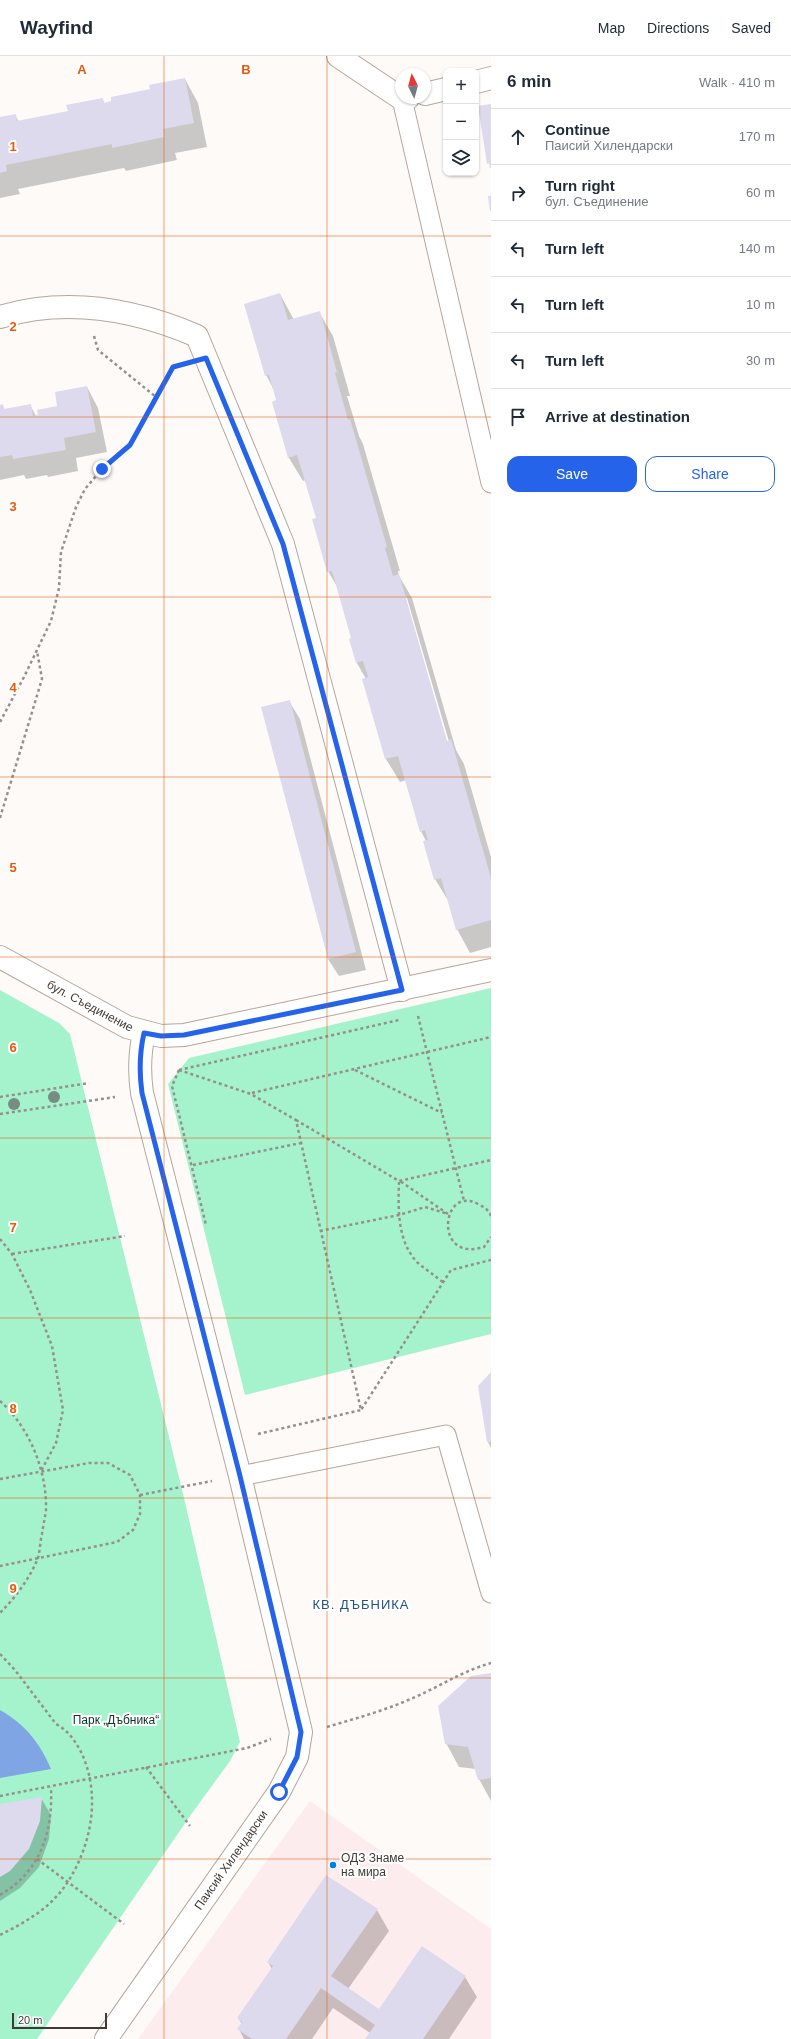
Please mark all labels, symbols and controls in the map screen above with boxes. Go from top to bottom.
text: Wayfind [20,17,93,38]
text: Map [598,20,625,36]
text: Directions [647,20,709,36]
text: Saved [731,20,771,36]
text: A [77,62,87,77]
text: B [241,62,251,77]
north arrow [395,68,431,104]
map controls [443,68,479,176]
button: + [443,68,479,104]
text: 6 min [507,72,551,91]
text: Walk · 410 m [699,75,775,90]
button: − [443,104,479,140]
text: Continue [545,121,610,138]
icon: ahead [507,126,529,148]
text: 170 m [739,129,775,144]
text: Паисий Хилендарски [545,138,673,153]
text: 1 [9,139,17,154]
button: layers [443,140,479,176]
text: Turn right [545,177,615,194]
icon: right [507,182,529,204]
text: 60 m [746,185,775,200]
text: бул. Съединение [545,194,649,209]
icon: left [507,238,529,260]
text: Turn left [545,240,604,257]
text: 140 m [739,241,775,256]
icon: left [507,294,529,316]
text: Turn left [545,296,604,313]
text: 10 m [746,297,775,312]
text: 2 [9,319,17,334]
icon: left [507,350,529,372]
text: Turn left [545,352,604,369]
text: 30 m [746,353,775,368]
icon: arrive [507,406,529,428]
text: Arrive at destination [545,408,690,425]
button: Save [507,456,637,492]
button: Share [645,456,775,492]
route end [93,460,111,478]
text: 3 [9,499,17,514]
text: 4 [9,680,17,695]
text: 5 [9,860,17,875]
street label: бул. Съединение [45,977,136,1035]
text: 6 [9,1040,17,1055]
text: 7 [9,1220,17,1235]
text: 8 [9,1401,17,1416]
text: 9 [9,1581,17,1596]
district label: КВ. ДЪБНИКА [312,1597,410,1612]
park label: Парк „Дъбника“ [73,1713,159,1727]
route start [270,1783,288,1801]
street label: Паисий Хилендарски [191,1808,271,1912]
place label: ОДЗ Знаме на мира [341,1851,405,1879]
marker: ОДЗ Знаме на мира [328,1860,338,1870]
scale bar [12,2011,107,2030]
text: 20 m [18,2014,42,2026]

